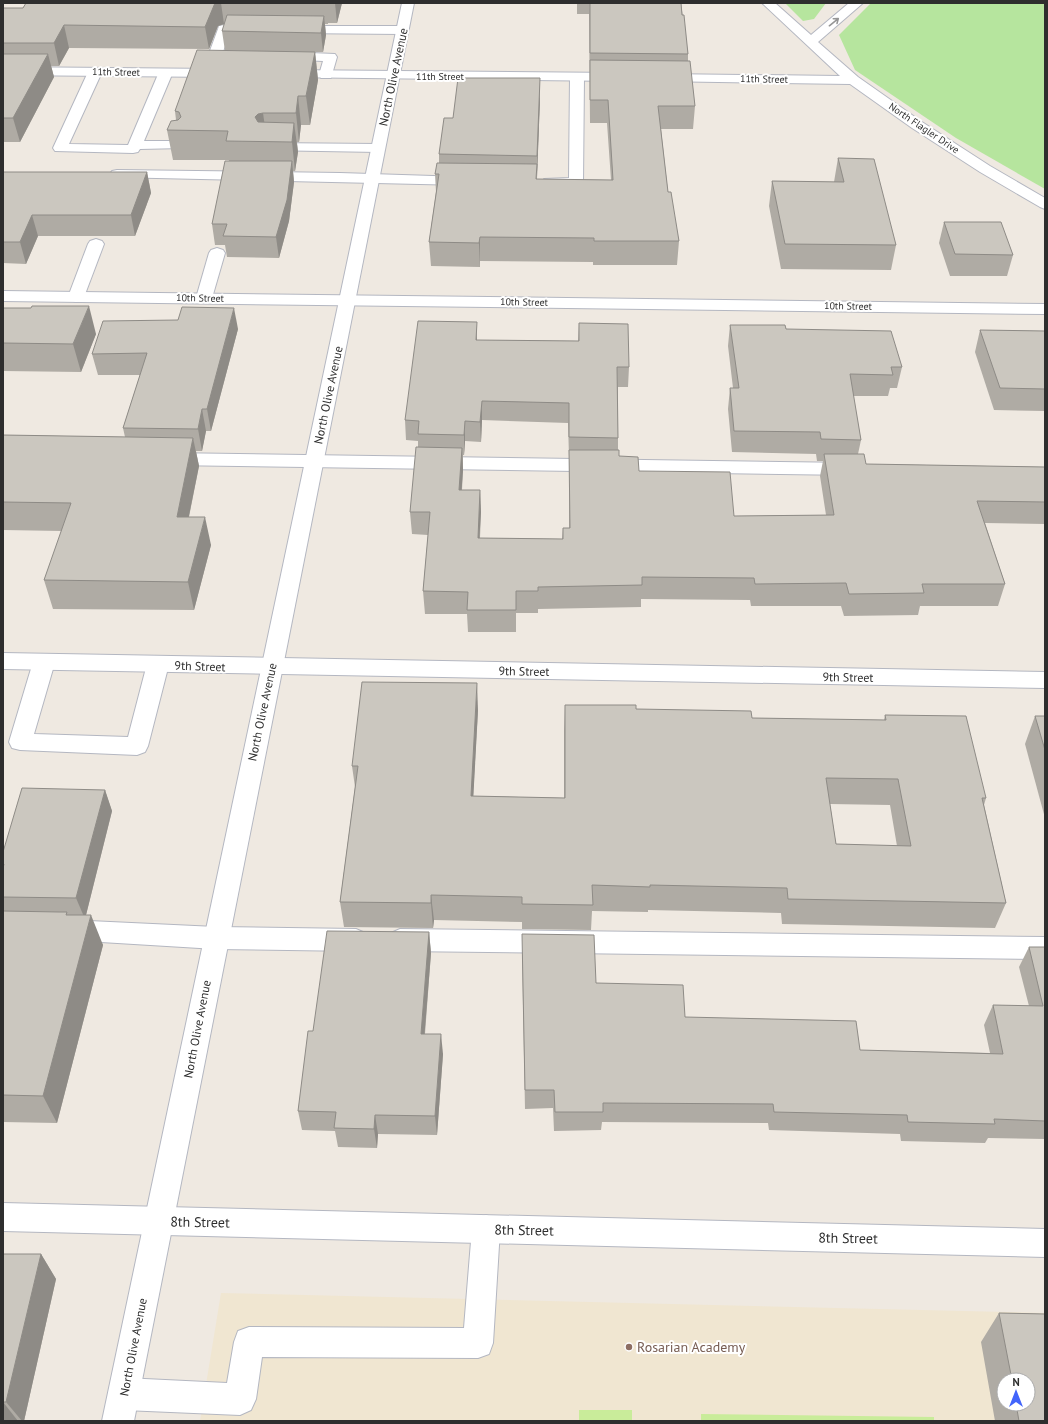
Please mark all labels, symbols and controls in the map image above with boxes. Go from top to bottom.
one-way arrow [829,17,839,26]
street label: North Olive Avenue [375,27,411,127]
street label: 11th Street [92,65,141,79]
street label: 11th Street [416,70,465,83]
street label: 11th Street [740,72,789,86]
street label: North Flagler Drive [886,100,962,156]
street label: 10th Street [176,291,225,305]
street label: 10th Street [500,295,549,309]
street label: 10th Street [824,299,873,313]
street label: North Olive Avenue [310,345,346,445]
street label: 9th Street [174,658,226,674]
street label: North Olive Avenue [244,662,280,762]
street label: 9th Street [498,663,550,679]
street label: 9th Street [822,669,874,685]
street label: North Olive Avenue [180,979,214,1079]
street label: 8th Street [170,1212,230,1232]
street label: 8th Street [494,1220,554,1240]
street label: 8th Street [818,1228,878,1248]
street label: North Olive Avenue [116,1297,150,1397]
place label: Rosarian Academy [637,1338,746,1356]
marker: Rosarian Academy [624,1342,634,1352]
north arrow [996,1372,1036,1412]
text: N [1012,1375,1020,1389]

